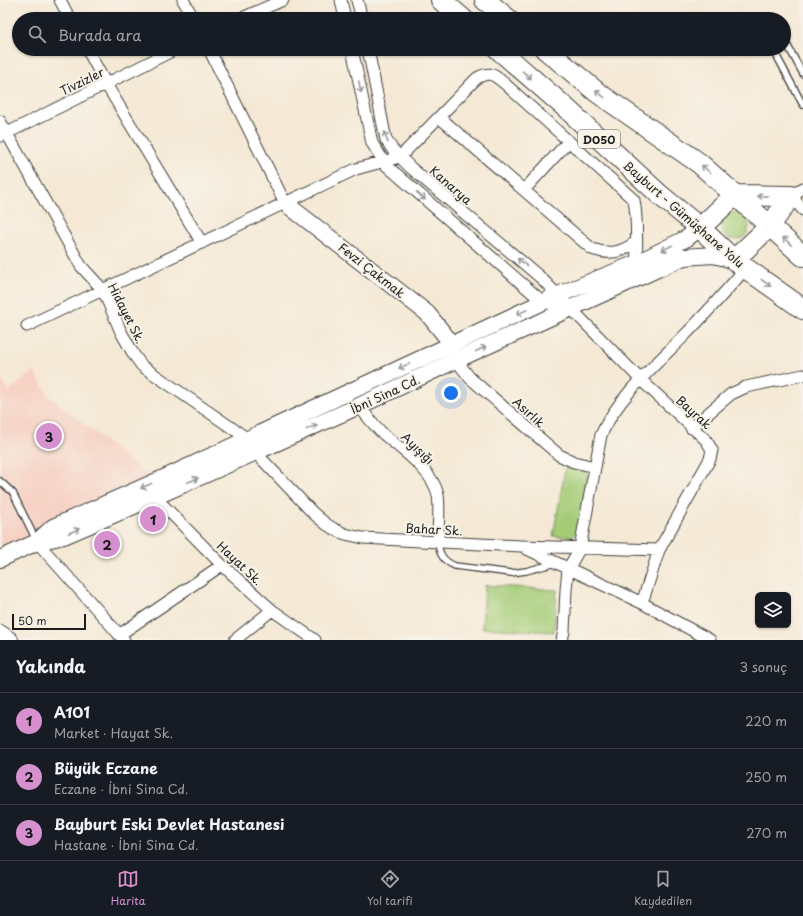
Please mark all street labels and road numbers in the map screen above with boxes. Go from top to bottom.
street label: Tivzizler [57,62,108,99]
road number: D050 [578,130,620,148]
street label: Bayburt - Gümüşhane Yolu [620,156,748,272]
street label: Kanarya [426,162,476,209]
street label: Fevzi Çakmak [335,238,409,302]
street label: Hidayet Sk. [104,280,150,346]
street label: İbni Sina Cd. [347,370,423,418]
street label: Bayrak [672,391,716,433]
street label: Asırlık [509,392,550,432]
street label: Ayışığı [398,428,438,468]
street label: Bahar Sk. [405,519,463,539]
street label: Hayat Sk. [213,537,267,589]

